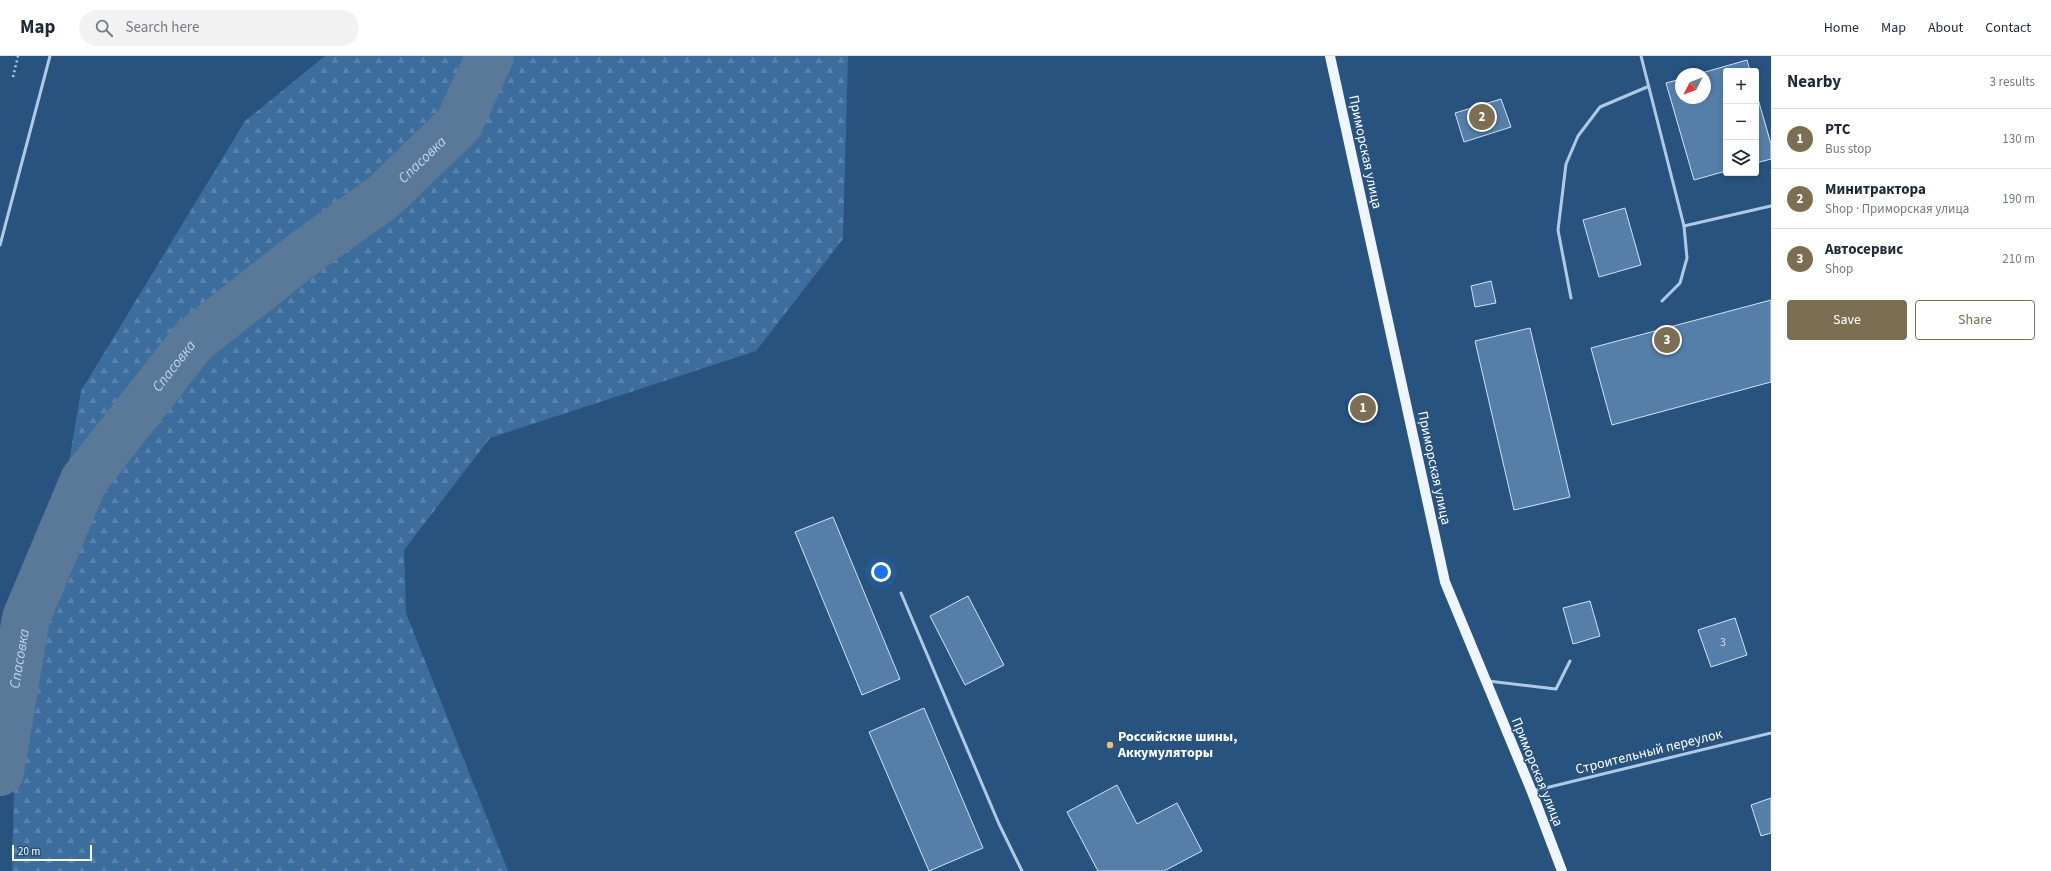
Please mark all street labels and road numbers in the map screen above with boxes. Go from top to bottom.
street label: Приморская улица [1343,93,1387,211]
street label: Приморская улица [1412,409,1456,527]
street label: Приморская улица [1506,715,1568,829]
street label: Строительный переулок [1573,724,1725,780]

